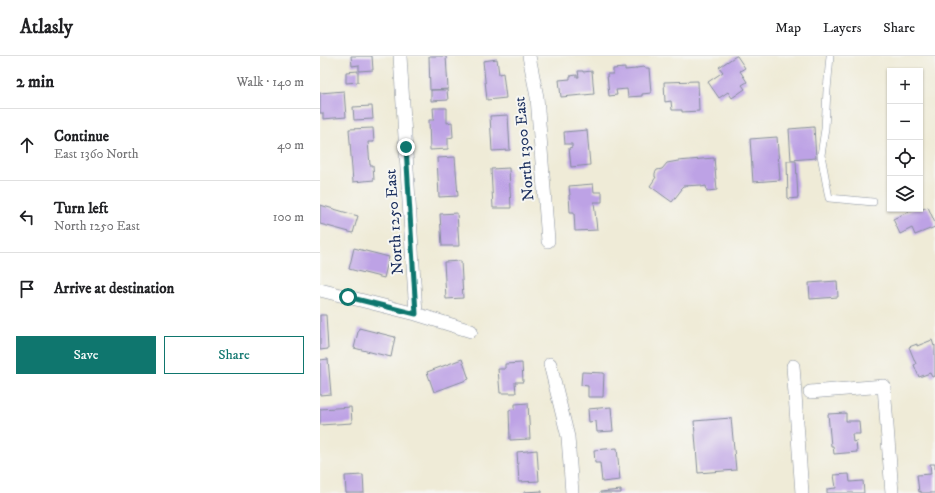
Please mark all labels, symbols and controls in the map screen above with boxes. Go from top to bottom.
text: Atlasly [20,16,73,39]
text: Map [775,19,801,37]
text: Layers [823,19,861,37]
text: Share [883,19,915,37]
map controls [887,68,923,212]
button: + [887,68,923,104]
text: 2 min [16,71,54,93]
text: Walk · 140 m [236,74,304,90]
street label: North 1300 East [509,96,539,202]
button: − [887,104,923,140]
text: Continue [54,127,109,146]
icon: ahead [16,134,38,156]
text: 40 m [277,137,304,153]
route end [397,138,415,156]
button: locate [887,140,923,176]
text: East 1360 North [54,146,139,162]
street label: North 1250 East [380,169,408,275]
button: layers [887,176,923,212]
text: Turn left [54,199,108,218]
icon: left [16,206,38,228]
text: 100 m [273,209,304,225]
text: North 1250 East [54,218,140,234]
icon: arrive [16,278,38,300]
text: Arrive at destination [54,279,174,298]
route start [339,288,357,306]
button: Save [16,336,156,374]
button: Share [164,336,304,374]

